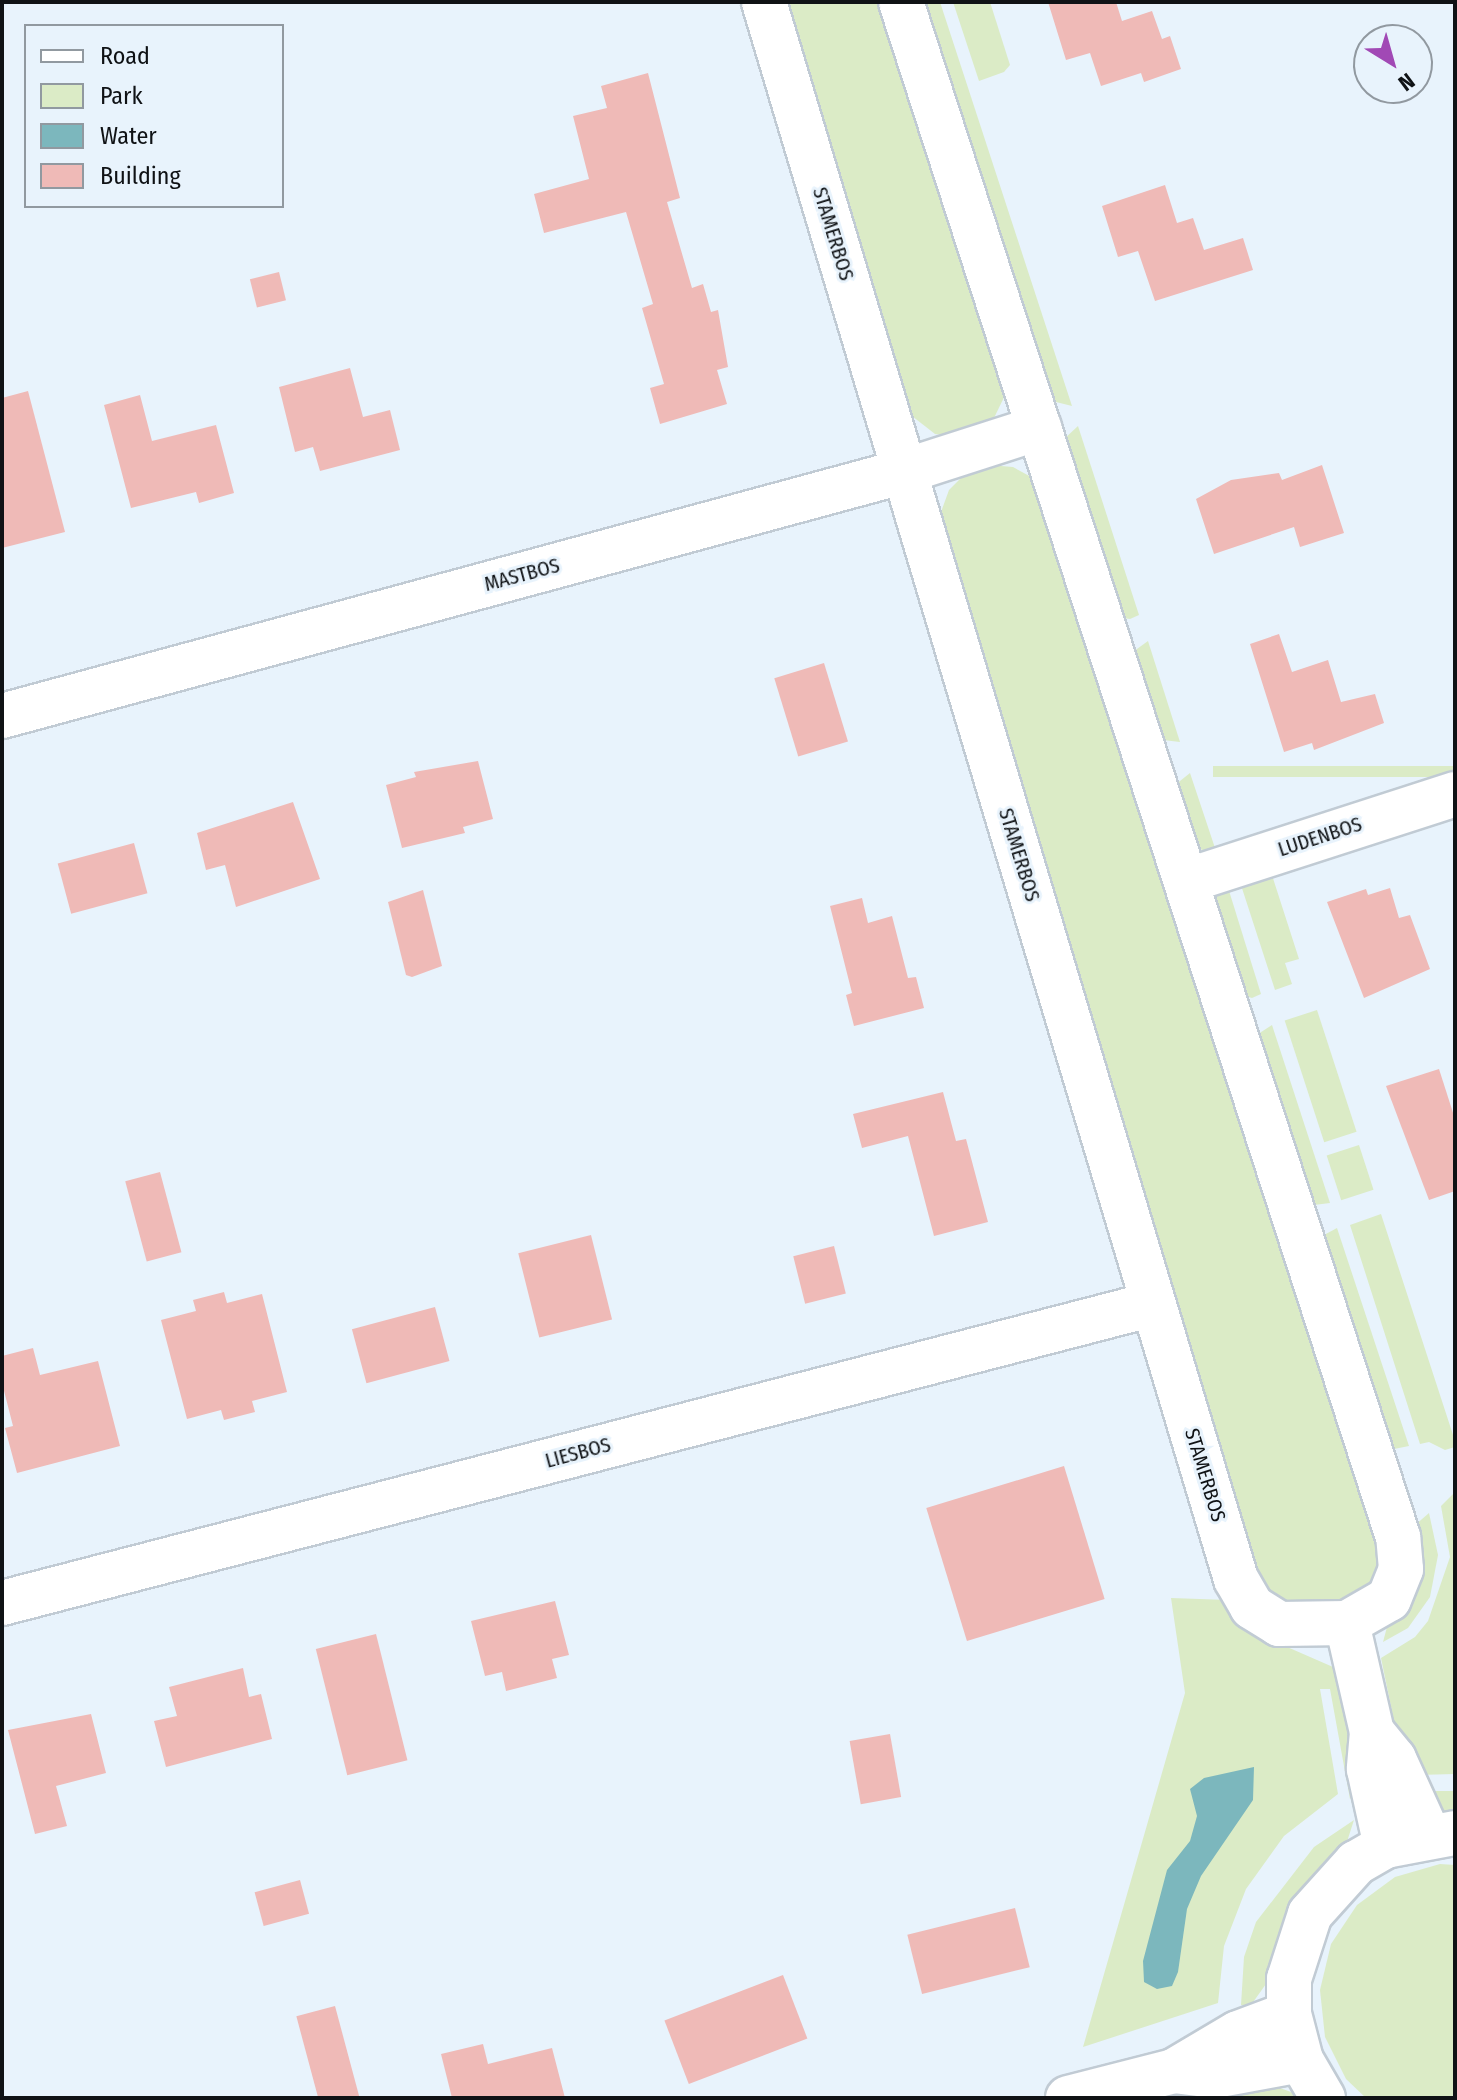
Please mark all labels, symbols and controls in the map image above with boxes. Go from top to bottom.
legend [24,24,284,208]
north arrow [1353,24,1433,104]
text: Road [100,42,150,70]
text: N [1393,67,1420,97]
text: Park [100,82,143,110]
text: Water [100,122,157,150]
text: Building [100,162,181,190]
street label: STAMERBOS [807,185,859,283]
street label: MASTBOS [482,553,562,597]
street label: STAMERBOS [993,806,1045,904]
street label: LUDENBOS [1275,812,1365,862]
street label: STAMERBOS [1179,1426,1231,1524]
street label: LIESBOS [543,1433,613,1473]

